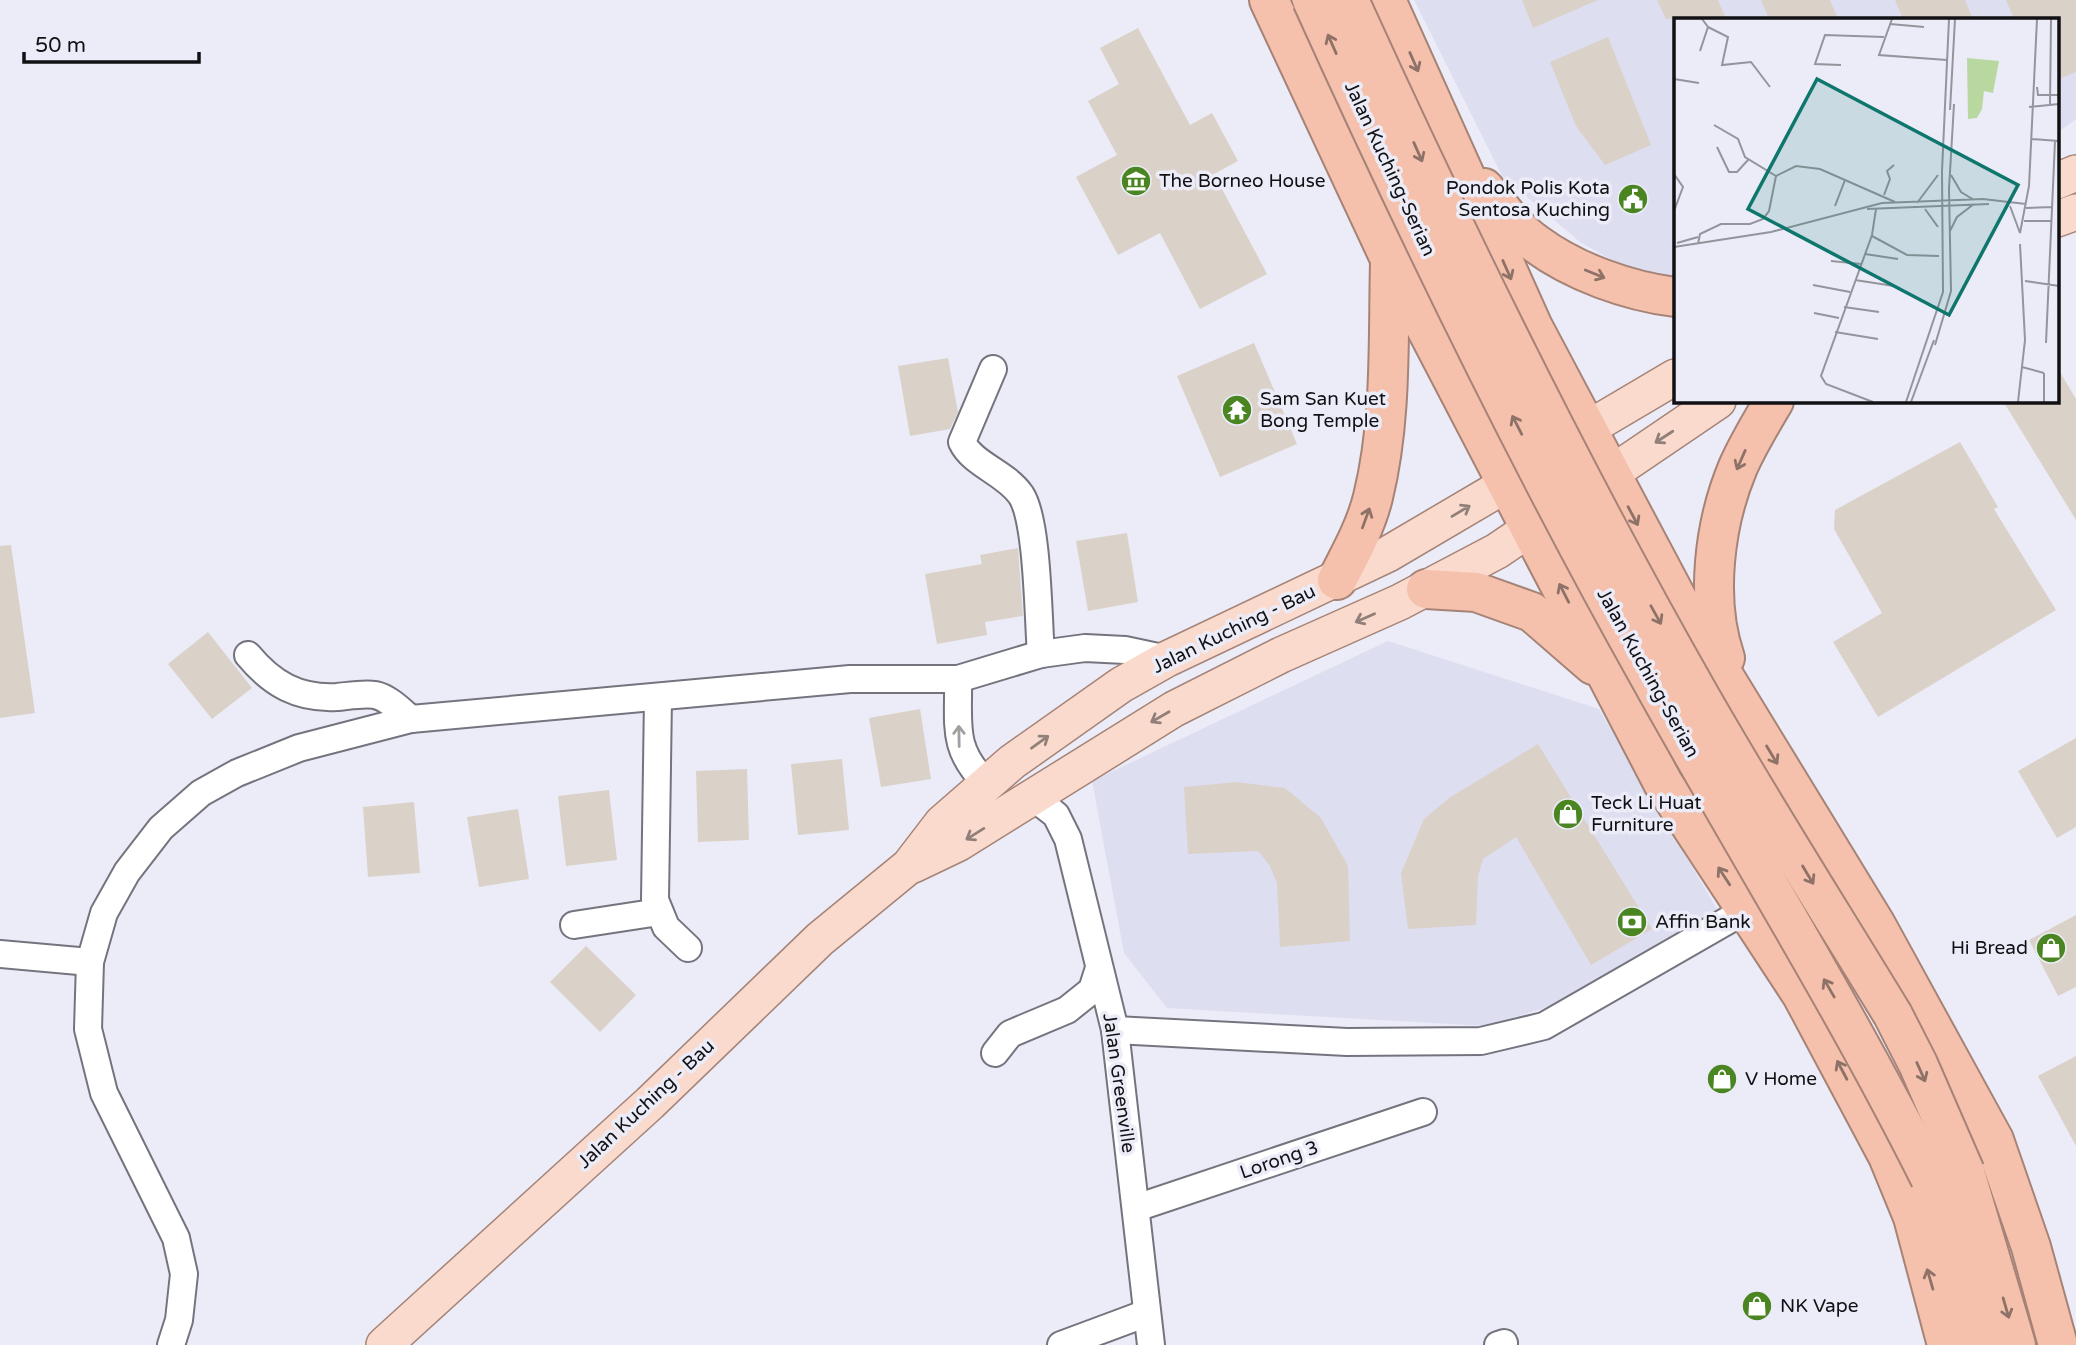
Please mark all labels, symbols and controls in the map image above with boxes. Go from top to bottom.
inset map [1674,18,2058,402]
scale bar [24,21,200,65]
text: 50 m [35,33,86,58]
one-way arrow [1325,34,1338,55]
one-way arrow [1408,51,1421,72]
street label: Jalan Kuching-Serian [1340,78,1440,260]
one-way arrow [1412,140,1425,162]
museum icon: The Borneo House [1119,164,1153,198]
place label: The Borneo House [1159,170,1326,192]
place label: Pondok Polis Kota Sentosa Kuching [1446,177,1610,221]
public building icon: Pondok Polis Kota Sentosa Kuching [1616,182,1650,216]
one-way arrow [1501,259,1514,280]
one-way arrow [1583,268,1605,281]
place label: Sam San Kuet Bong Temple [1260,388,1386,432]
temple icon: Sam San Kuet Bong Temple [1220,393,1254,427]
one-way arrow [1509,415,1523,436]
one-way arrow [1655,430,1675,444]
one-way arrow [1734,449,1747,471]
one-way arrow [1450,504,1470,518]
one-way arrow [1627,505,1640,526]
one-way arrow [1361,508,1373,530]
street label: Jalan Kuching - Bau [1149,580,1319,678]
one-way arrow [1556,583,1570,604]
street label: Jalan Kuching-Serian [1592,585,1704,761]
one-way arrow [1649,605,1663,625]
one-way arrow [1354,612,1376,625]
one-way arrow [1150,711,1171,724]
one-way arrow [953,725,966,748]
one-way arrow [1030,735,1049,749]
one-way arrow [1764,745,1779,764]
place label: Teck Li Huat Furniture [1591,792,1702,836]
shop icon: Teck Li Huat Furniture [1551,797,1585,831]
one-way arrow [966,826,985,841]
one-way arrow [1801,865,1815,885]
one-way arrow [1716,867,1731,886]
bank icon: Affin Bank [1615,905,1649,939]
place label: Affin Bank [1655,911,1751,933]
shop icon: Hi Bread [2034,931,2068,965]
place label: Hi Bread [1951,937,2028,959]
one-way arrow [1822,979,1836,999]
street label: Jalan Greenville [1098,1012,1140,1154]
street label: Jalan Kuching - Bau [573,1035,719,1173]
one-way arrow [1835,1060,1849,1081]
one-way arrow [1915,1061,1928,1082]
shop icon: V Home [1705,1062,1739,1096]
place label: V Home [1745,1068,1817,1090]
street label: Lorong 3 [1237,1136,1321,1184]
one-way arrow [1923,1268,1936,1290]
shop icon: NK Vape [1740,1289,1774,1323]
place label: NK Vape [1780,1295,1859,1317]
one-way arrow [2000,1297,2013,1319]

